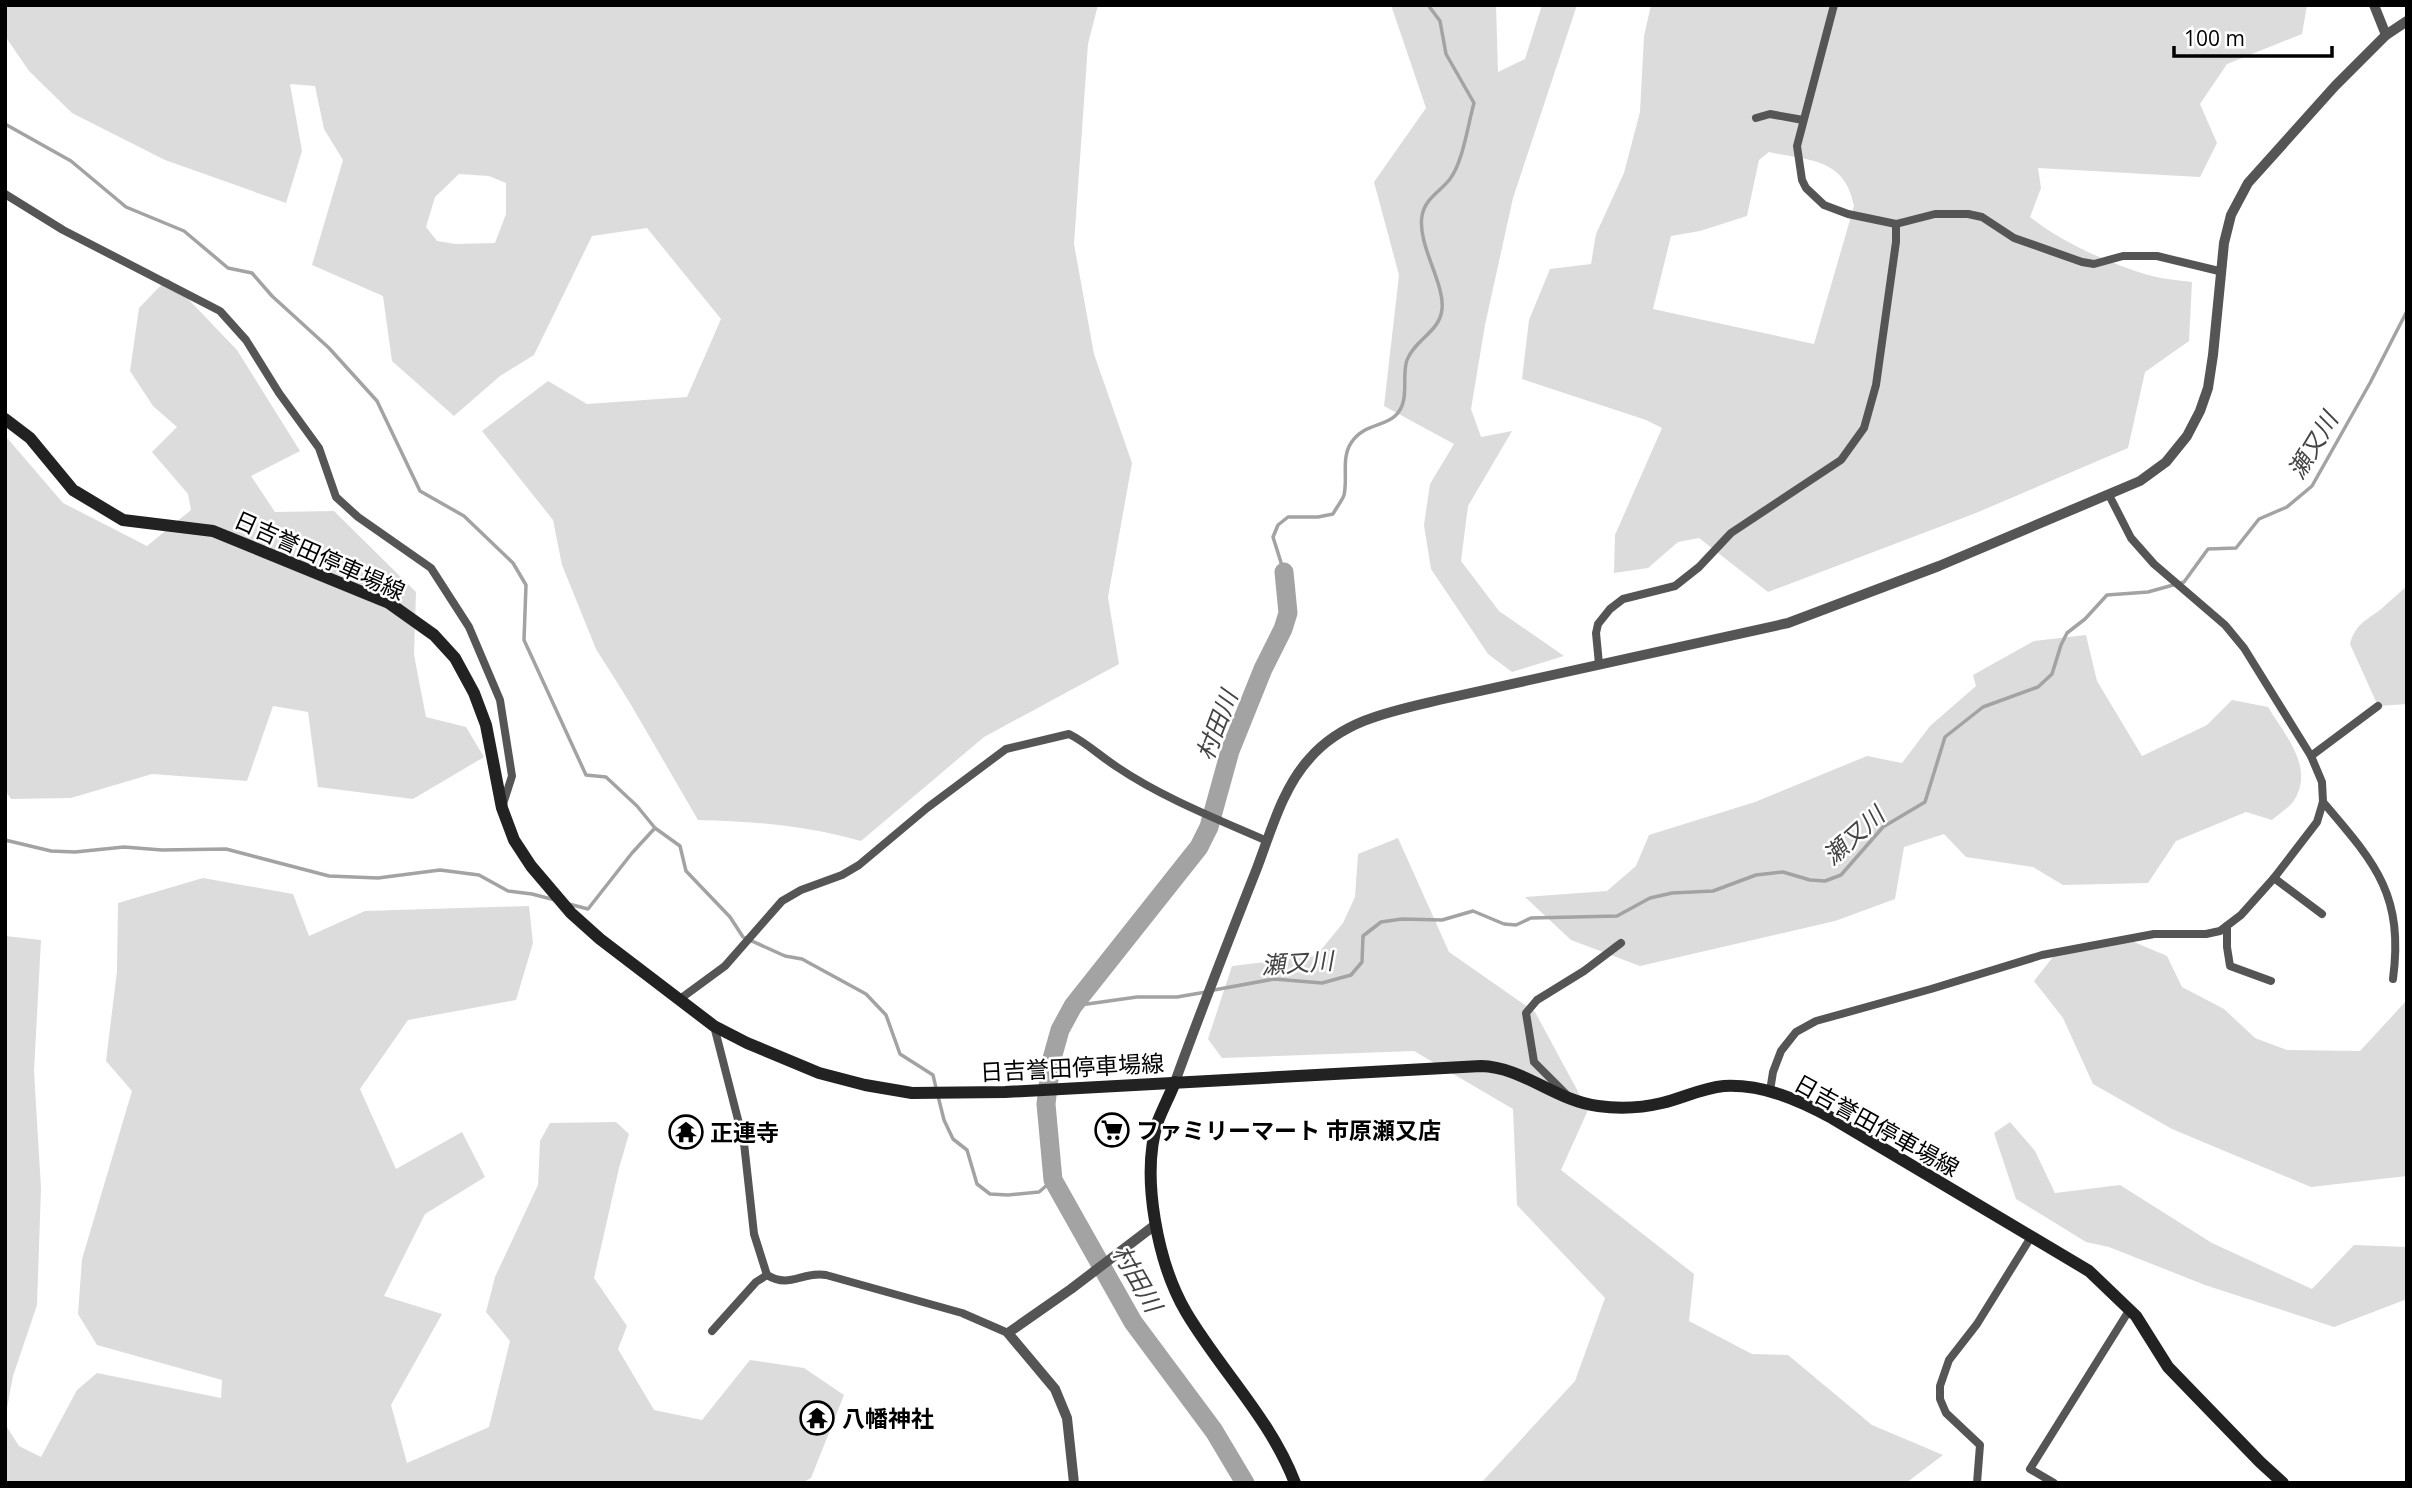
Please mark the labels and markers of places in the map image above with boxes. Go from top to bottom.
supermarket icon: ファミリーマート 市原瀬又店 [1093,1111,1131,1149]
temple icon: 正連寺 [667,1113,705,1151]
place label: ファミリーマート 市原瀬又店 [1136,1114,1441,1146]
place label: 正連寺 [710,1116,779,1148]
temple icon: 八幡神社 [798,1399,836,1437]
place label: 八幡神社 [842,1402,934,1434]

